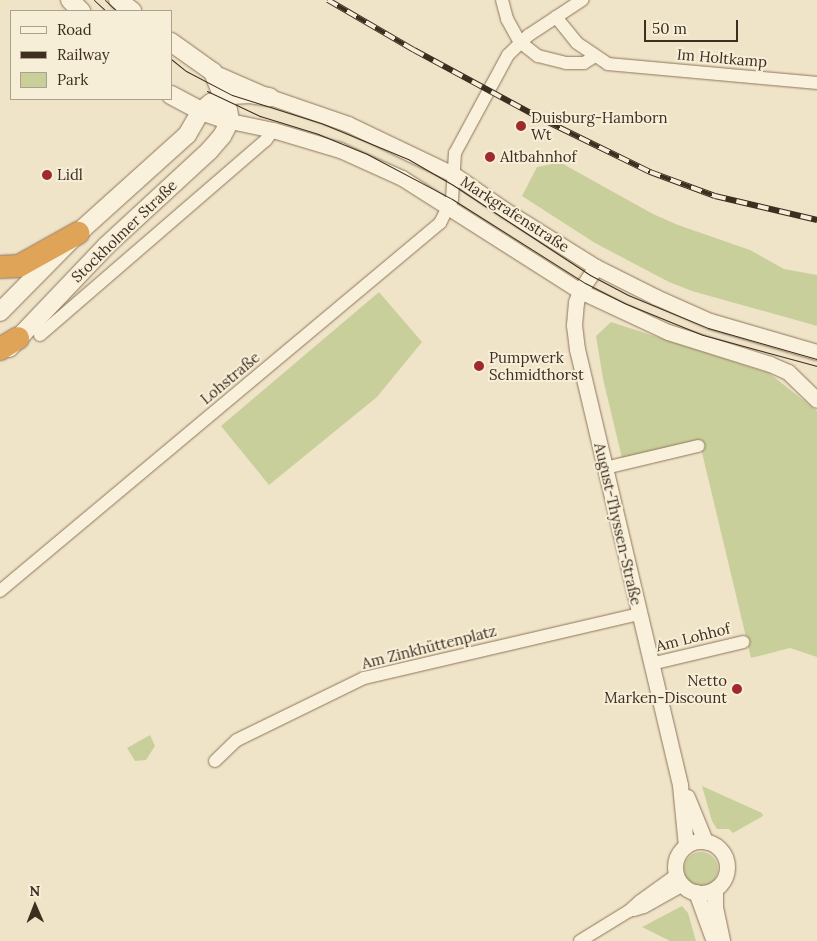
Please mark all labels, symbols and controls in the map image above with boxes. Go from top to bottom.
legend [10,10,172,100]
scale bar [647,10,741,42]
text: 50 m [652,19,687,38]
text: Road [57,20,92,39]
text: Railway [57,45,110,64]
street label: Im Holtkamp [676,45,768,71]
text: Park [57,70,88,89]
place label: Duisburg-Hamborn Wt [531,108,668,143]
marker: Duisburg-Hamborn Wt [515,120,527,132]
place label: Altbahnhof [500,148,577,166]
marker: Altbahnhof [484,151,496,163]
place label: Lidl [57,166,83,184]
marker: Lidl [41,169,53,181]
street label: Markgrafenstraße [457,172,573,256]
street label: Stockholmer Straße [68,176,180,286]
street label: Lohstraße [197,348,263,408]
place label: Pumpwerk Schmidthorst [489,348,584,383]
marker: Pumpwerk Schmidthorst [473,360,485,372]
street label: August-Thyssen-Straße [591,441,645,607]
street label: Am Lohhof [654,619,732,655]
street label: Am Zinkhüttenplatz [360,622,498,672]
place label: Netto Marken-Discount [604,671,727,706]
marker: Netto Marken-Discount [731,683,743,695]
north arrow [10,881,60,931]
text: N [29,882,40,900]

